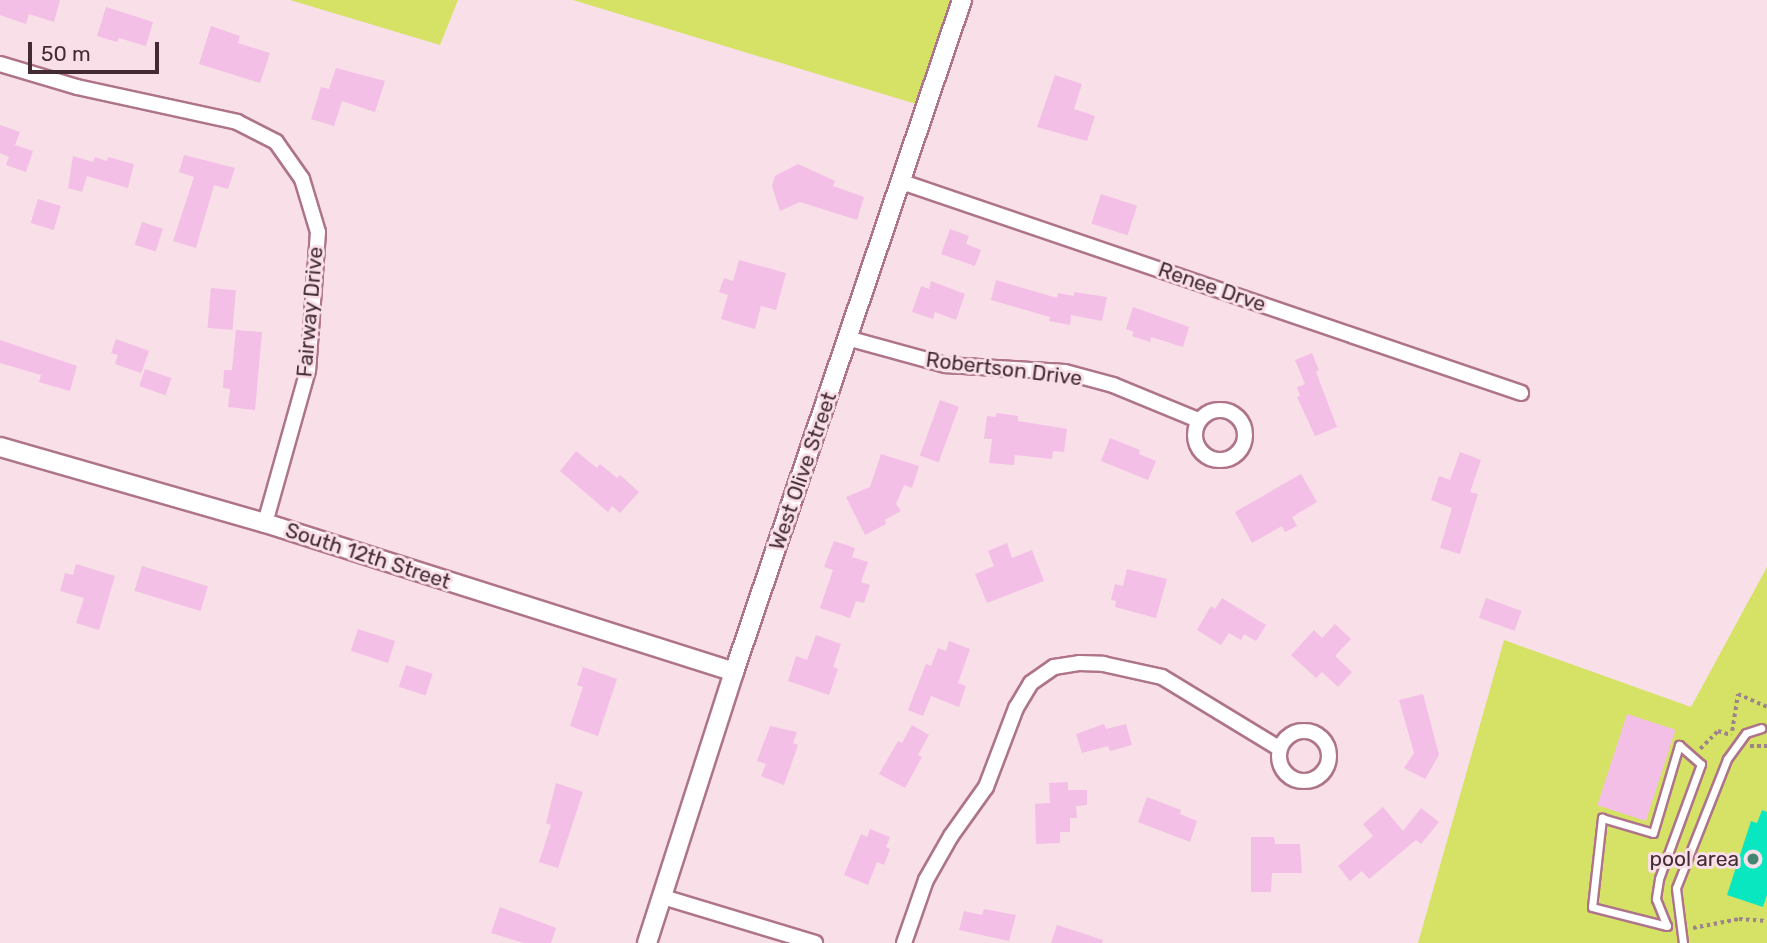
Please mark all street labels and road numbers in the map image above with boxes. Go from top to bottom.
street label: Fairway Drive [292,245,328,379]
street label: Renee Drve [1155,257,1269,317]
street label: Robertson Drive [924,347,1084,391]
street label: West Olive Street [764,389,842,553]
street label: South 12th Street [282,517,454,595]

